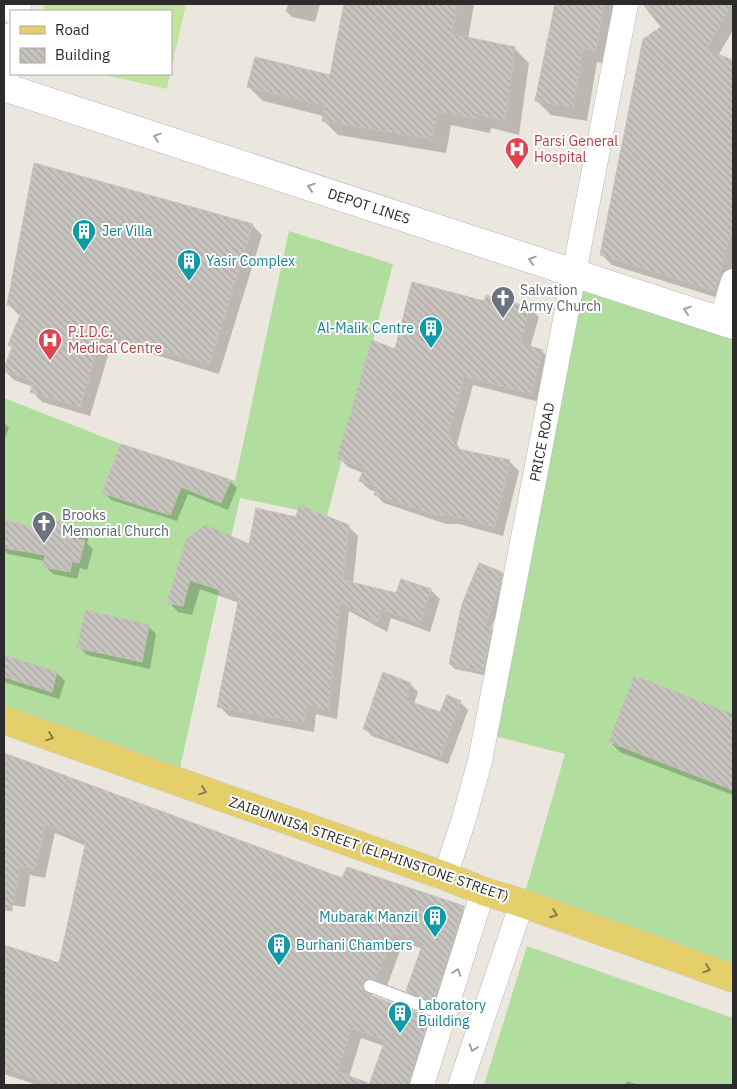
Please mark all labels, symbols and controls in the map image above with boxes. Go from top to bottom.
legend [10,10,172,75]
text: Road [55,20,90,39]
text: Building [55,45,110,64]
place label: Parsi General Hospital [534,132,618,166]
one-way arrow [153,133,161,143]
hospital icon: Parsi General Hospital [504,136,530,170]
one-way arrow [308,183,316,193]
street label: DEPOT LINES [325,184,413,228]
building icon: Jer Villa [71,218,97,252]
place label: Jer Villa [102,222,153,240]
building icon: Yasir Complex [176,248,202,282]
place label: Yasir Complex [206,252,295,270]
one-way arrow [529,255,537,265]
place label: Salvation Army Church [520,281,601,315]
church icon: Salvation Army Church [490,285,516,319]
one-way arrow [683,305,692,315]
building icon: Al-Malik Centre [418,315,444,349]
place label: Al-Malik Centre [317,319,414,337]
place label: P.I.D.C. Medical Centre [68,323,163,357]
hospital icon: P.I.D.C. Medical Centre [37,327,63,361]
street label: PRICE ROAD [526,401,558,483]
place label: Brooks Memorial Church [62,506,169,540]
church icon: Brooks Memorial Church [31,510,57,544]
one-way arrow [45,731,53,741]
one-way arrow [198,785,207,795]
street label: ZAIBUNNISA STREET (ELPHINSTONE STREET) [227,793,511,905]
building icon: Mubarak Manzil [422,904,448,938]
place label: Mubarak Manzil [319,908,418,926]
one-way arrow [550,908,558,918]
building icon: Burhani Chambers [266,932,292,966]
place label: Burhani Chambers [296,936,413,954]
one-way arrow [703,963,711,973]
one-way arrow [452,968,462,977]
place label: Laboratory Building [418,996,486,1030]
building icon: Laboratory Building [387,1000,413,1034]
one-way arrow [469,1044,479,1052]

